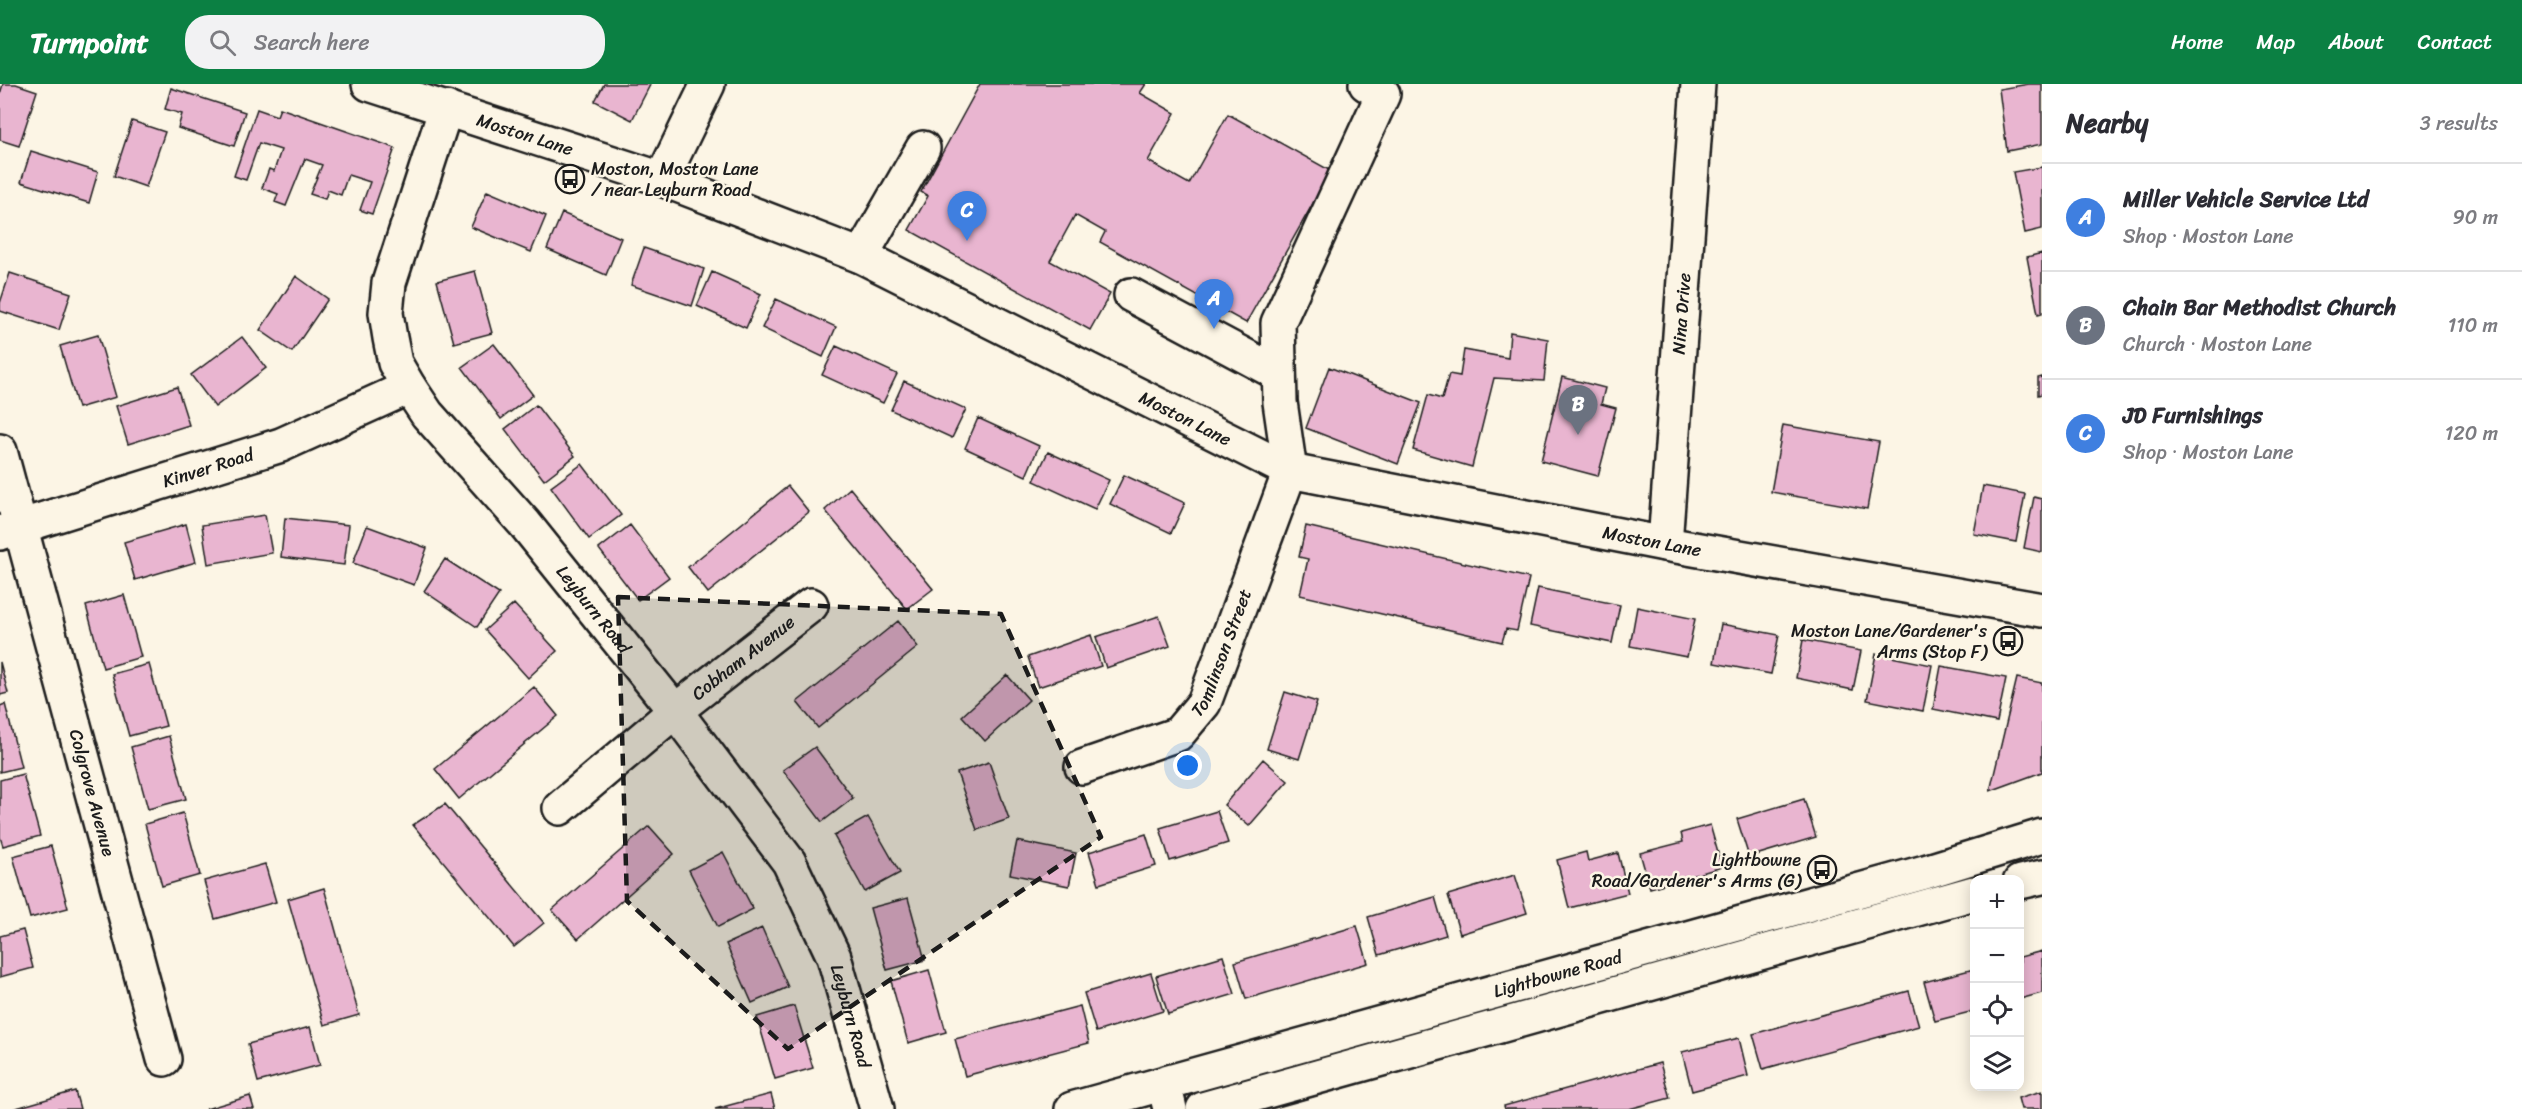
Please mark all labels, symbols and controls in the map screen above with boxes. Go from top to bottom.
search box [185,15,605,69]
text: Turnpoint [30,18,149,67]
text: Search here [254,23,370,62]
text: Home [2171,23,2223,61]
text: Map [2256,23,2295,61]
text: About [2328,23,2385,61]
text: Contact [2418,23,2492,61]
icon: search [206,26,239,59]
text: Nearby [2066,100,2148,146]
street label: Moston Lane [473,104,577,165]
text: 3 results [2420,106,2498,141]
place label: Moston, Moston Lane / near Leyburn Road [591,153,759,206]
bus stop icon: Moston, Moston Lane / near Leyburn Road [554,163,586,195]
text: Miller Vehicle Service Ltd [2123,180,2369,219]
pin: C [948,192,986,241]
text: A [2079,200,2092,235]
text: 90 m [2453,200,2498,235]
text: Shop · Moston Lane [2123,219,2294,254]
street label: Nina Drive [1663,272,1700,355]
pin: A [1194,280,1234,329]
text: Chain Bar Methodist Church [2123,288,2396,327]
text: B [2079,308,2092,343]
text: 110 m [2448,308,2498,343]
text: Church · Moston Lane [2123,327,2312,362]
street label: Moston Lane [1133,382,1237,455]
pin: B [1558,386,1598,435]
text: JD Furnishings [2123,396,2263,435]
text: C [2079,416,2092,451]
text: 120 m [2445,416,2498,451]
text: Shop · Moston Lane [2123,435,2294,470]
street label: Kinver Road [159,438,259,497]
street label: Moston Lane [1600,516,1704,566]
street label: Leyburn Road [548,558,640,662]
street label: Tomlinson Street [1182,584,1261,724]
street label: Cobham Avenue [684,607,802,709]
place label: Moston Lane/Gardener's Arms (Stop F) [1791,615,1989,668]
bus stop icon: Moston Lane/Gardener's Arms (Stop F) [1992,625,2024,657]
street label: Colgrove Avenue [60,726,125,860]
your location [1173,751,1202,780]
place label: Lightbowne Road/Gardener's Arms (G) [1592,844,1803,897]
bus stop icon: Lightbowne Road/Gardener's Arms (G) [1806,854,1838,886]
map controls [1970,875,2024,1091]
button: + [1970,875,2024,929]
button: − [1970,929,2024,983]
street label: Lightbowne Road [1490,941,1627,1007]
street label: Leyburn Road [821,961,881,1073]
button: locate [1970,983,2024,1037]
button: layers [1970,1037,2024,1091]

